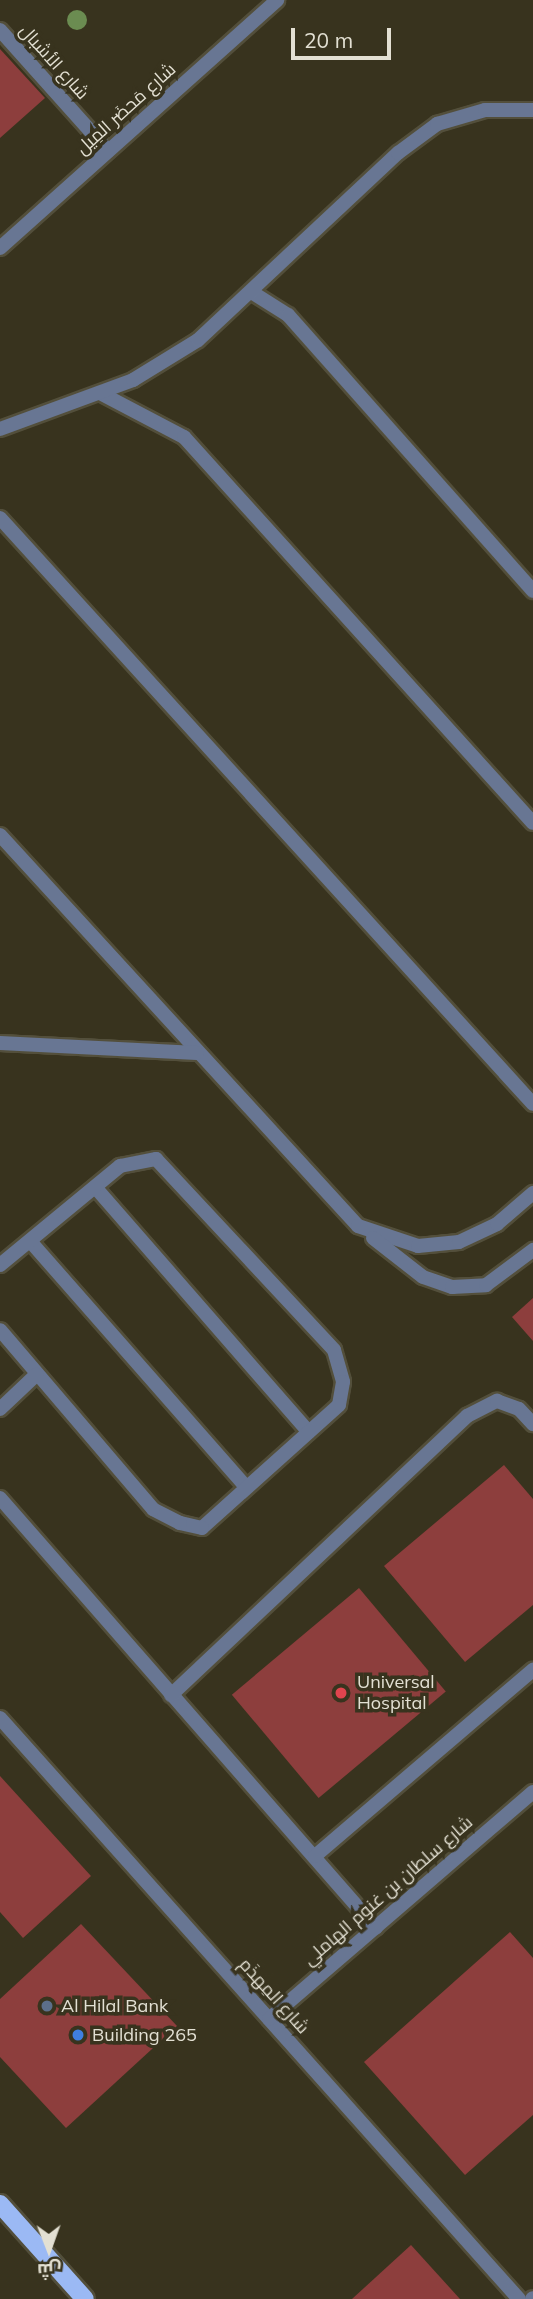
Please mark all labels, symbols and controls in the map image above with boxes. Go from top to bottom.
scale bar [295,14,395,58]
street label: شارع الأشبال [15,20,93,104]
text: 20 m [304,27,353,53]
street label: شارع مَحضَر المِيل [72,59,180,159]
place label: Universal Hospital [357,1672,435,1714]
marker: Universal Hospital [331,1683,351,1703]
street label: شارع سلطان بن غنوم الهاملي [299,1812,477,1970]
street label: شارع المِهذَم [234,1954,314,2038]
place label: Al Hilal Bank [61,1995,168,2017]
marker: Al Hilal Bank [39,1998,55,2014]
place label: Building 265 [92,2024,197,2046]
marker: Building 265 [70,2027,86,2043]
north arrow [14,2215,84,2285]
text: ش [37,2259,62,2283]

